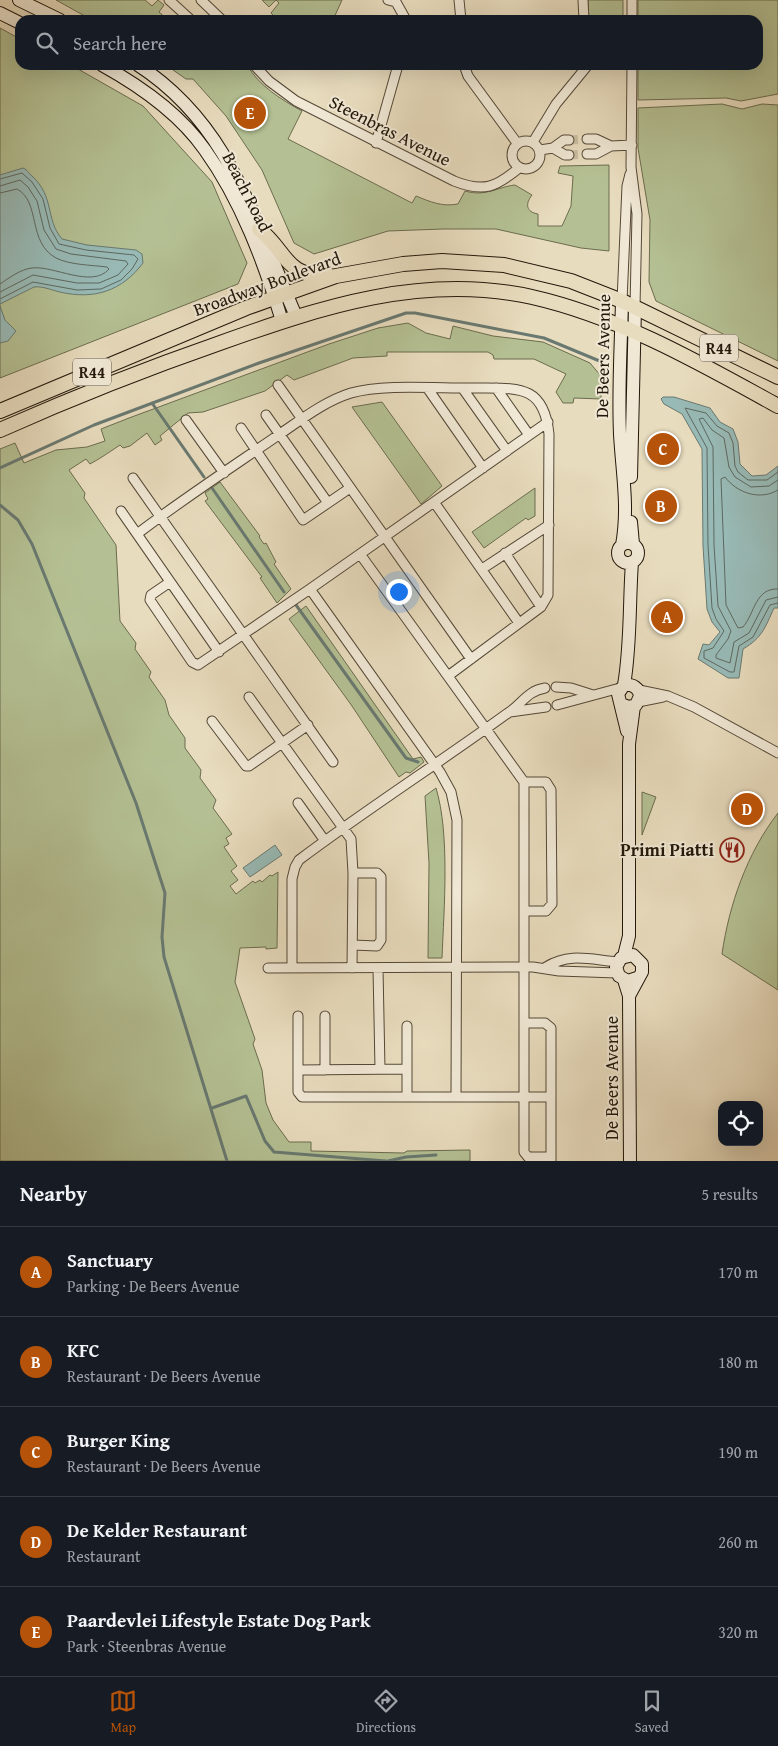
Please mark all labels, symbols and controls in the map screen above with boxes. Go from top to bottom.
search box [15,15,763,70]
icon: search [33,29,61,57]
text: Search here [73,29,167,57]
street label: Steenbras Avenue [325,88,456,173]
pin: E [234,94,266,132]
street label: Beach Road [216,147,279,237]
street label: Broadway Boulevard [189,244,345,323]
street label: De Beers Avenue [588,294,617,418]
road number: R44 [700,334,738,362]
road number: R44 [73,358,111,386]
pin: C [647,430,679,468]
pin: B [645,487,677,525]
your location [386,579,412,605]
pin: A [651,598,683,636]
pin: D [731,790,763,828]
place label: Primi Piatti [620,836,714,863]
restaurant icon: Primi Piatti [719,837,745,863]
street label: De Beers Avenue [598,1016,625,1140]
map controls [718,1101,763,1146]
button: locate [718,1101,763,1146]
text: Nearby [20,1178,87,1209]
text: 5 results [701,1182,758,1206]
text: Sanctuary [67,1246,153,1274]
text: A [31,1260,41,1284]
text: 170 m [718,1260,758,1284]
text: Parking · De Beers Avenue [67,1274,240,1298]
text: KFC [67,1336,100,1364]
text: B [31,1350,41,1374]
text: 180 m [718,1350,758,1374]
text: Restaurant · De Beers Avenue [67,1364,261,1388]
text: Burger King [67,1426,170,1454]
text: C [31,1440,41,1464]
text: 190 m [718,1440,758,1464]
text: Restaurant · De Beers Avenue [67,1454,261,1478]
text: De Kelder Restaurant [67,1516,247,1544]
text: D [31,1530,41,1554]
text: 260 m [718,1530,758,1554]
text: Restaurant [67,1544,141,1568]
text: Paardevlei Lifestyle Estate Dog Park [67,1606,371,1634]
text: E [32,1620,40,1644]
text: 320 m [718,1620,758,1644]
text: Park · Steenbras Avenue [67,1634,226,1658]
tab: Map [109,1687,137,1737]
tab: Directions [356,1687,416,1737]
tab: Saved [635,1687,669,1737]

